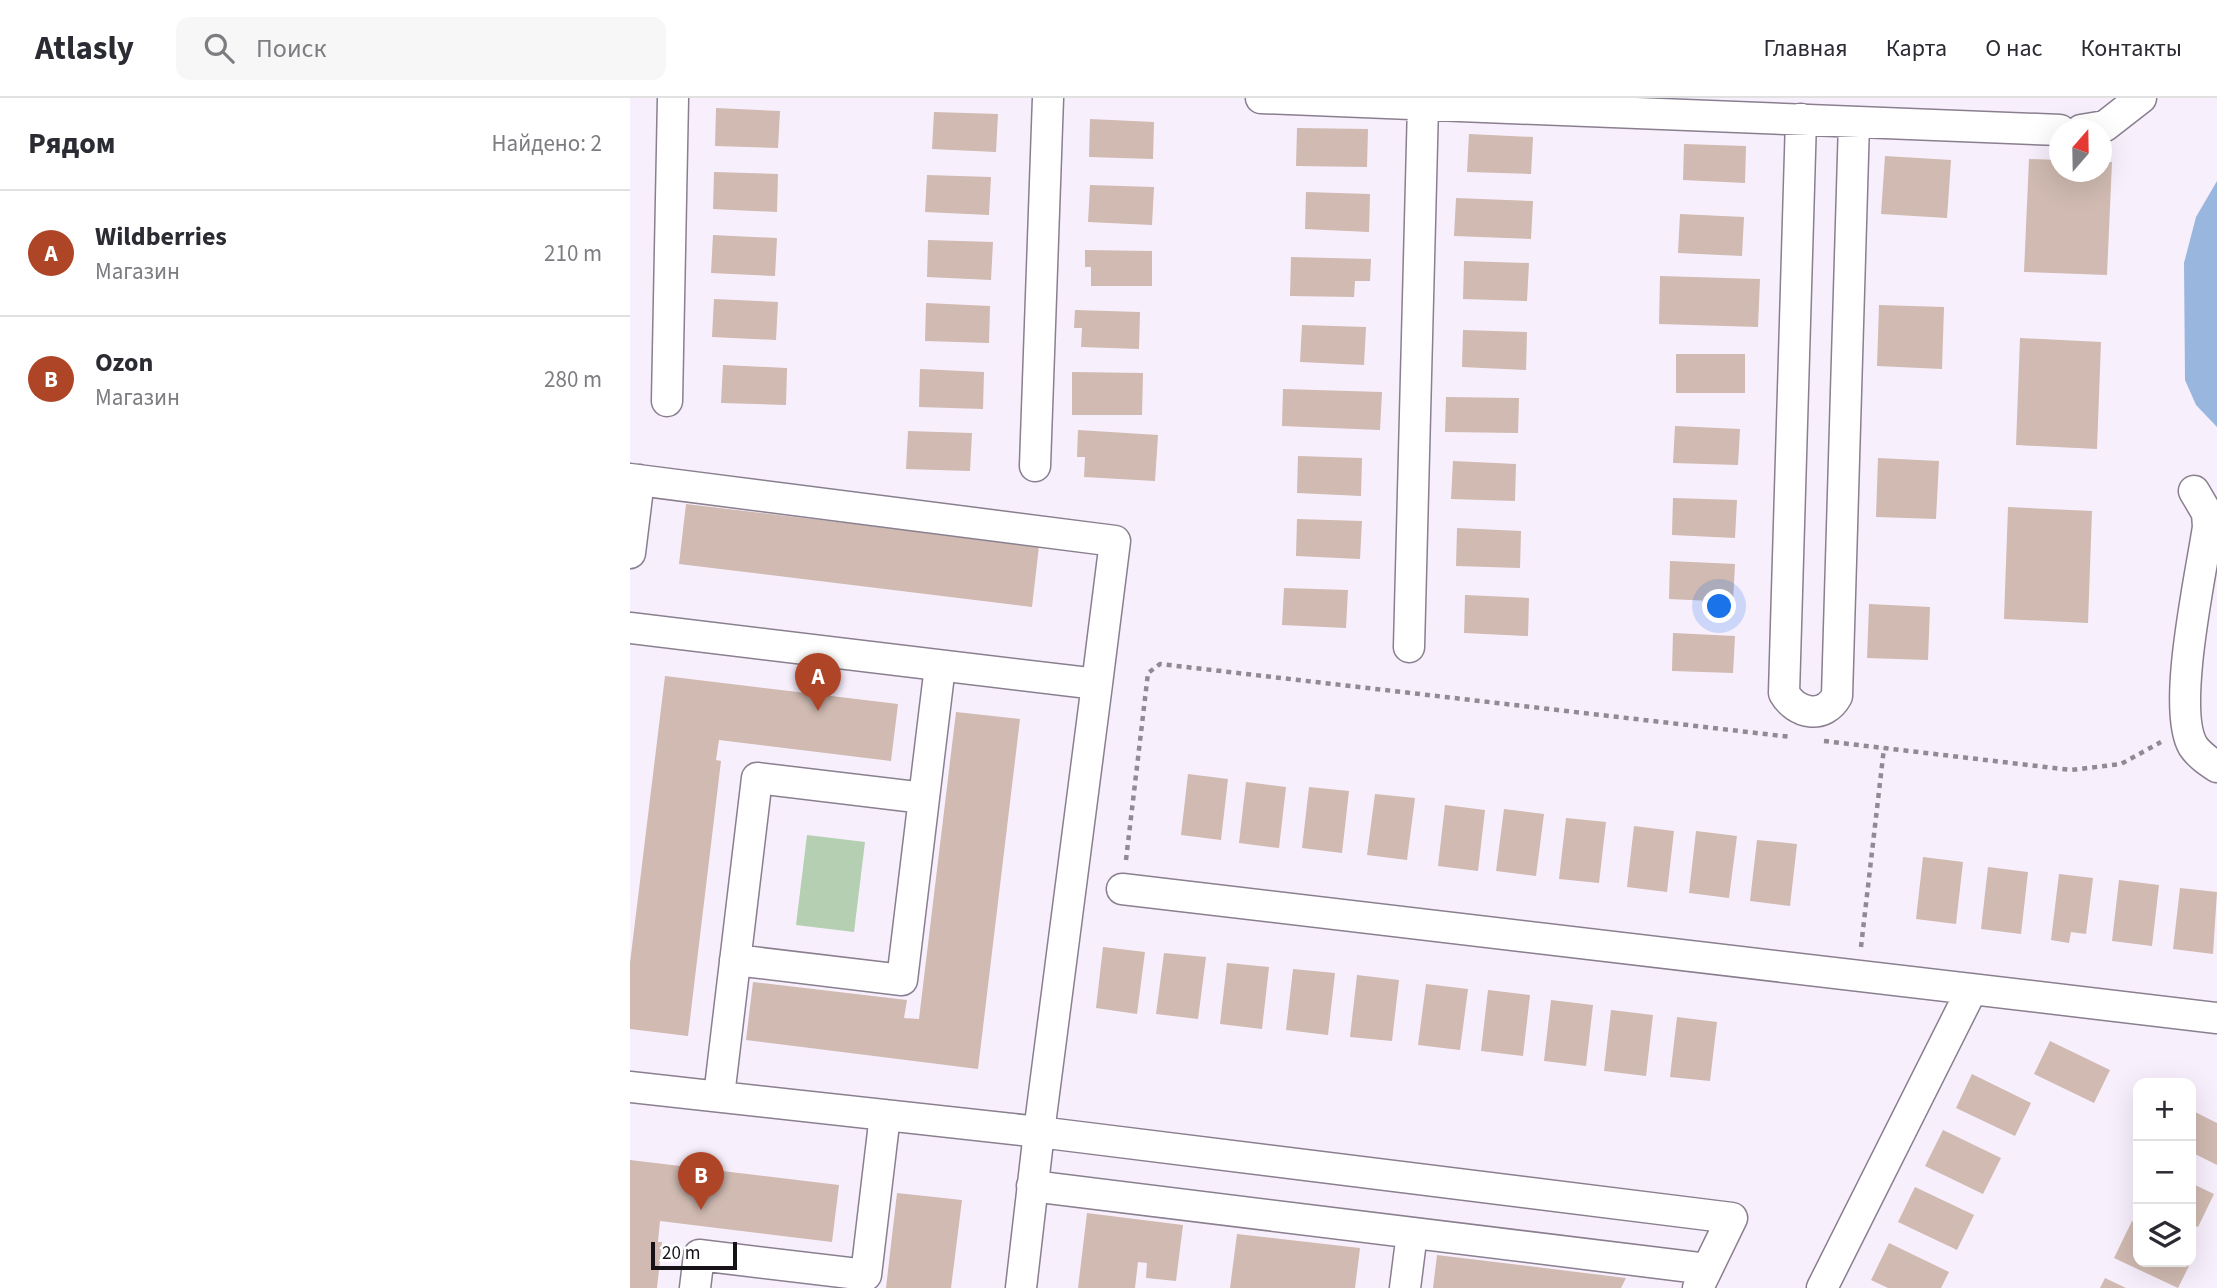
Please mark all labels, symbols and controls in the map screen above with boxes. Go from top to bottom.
search box [176,17,666,80]
text: Atlasly [35,25,134,72]
icon: search [200,29,238,67]
text: Поиск [256,30,326,67]
text: Главная [1763,31,1848,66]
text: Карта [1886,31,1947,66]
text: О нас [1985,31,2042,66]
text: Контакты [2080,31,2182,66]
north arrow [2049,119,2112,182]
text: Рядом [28,122,116,165]
text: Найдено: 2 [492,127,602,160]
text: Wildberries [95,218,227,255]
text: A [44,237,58,270]
text: 210 m [544,237,602,270]
text: Магазин [95,255,180,288]
text: Ozon [95,344,153,381]
text: B [44,363,58,396]
text: 280 m [544,363,602,396]
text: Магазин [95,381,180,414]
your location [1702,589,1736,623]
pin: A [795,653,841,711]
map controls [2133,1078,2196,1267]
button: + [2133,1078,2196,1141]
button: − [2133,1141,2196,1204]
pin: B [678,1152,724,1210]
button: layers [2133,1204,2196,1267]
scale bar [651,1239,737,1271]
text: 20 m [662,1240,700,1267]

